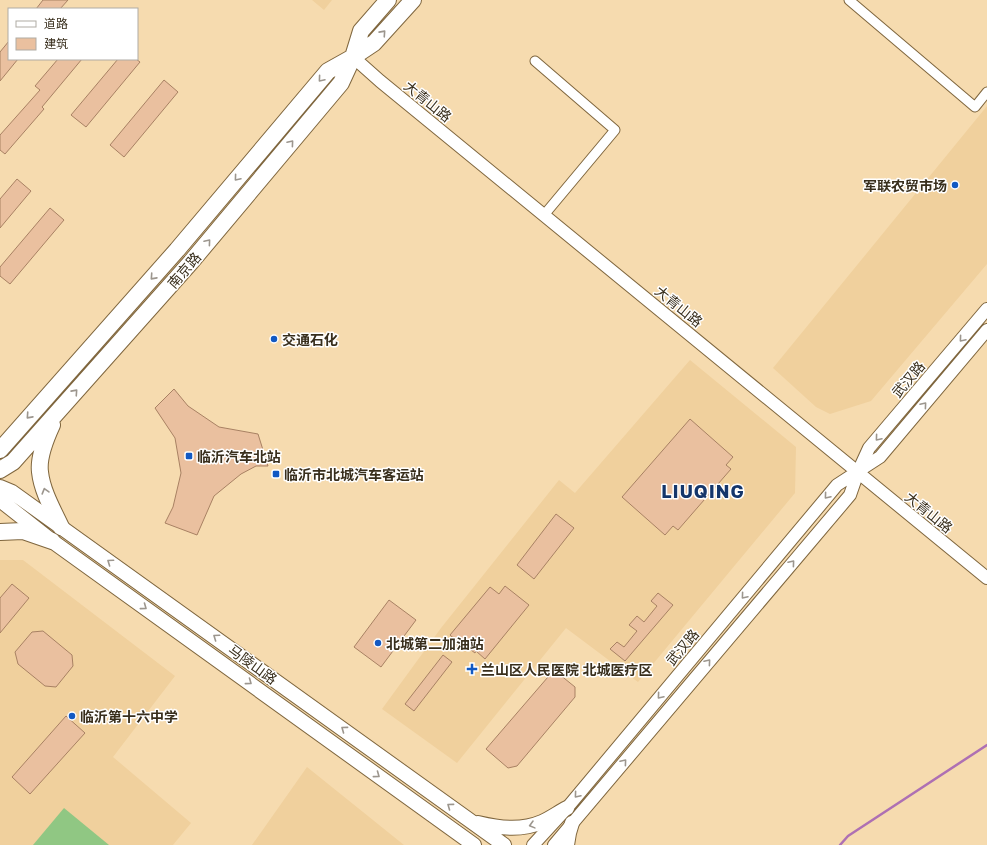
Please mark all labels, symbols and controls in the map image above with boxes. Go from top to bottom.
legend [8,8,138,60]
text: 道路 [44,16,68,31]
one-way arrow [378,30,386,38]
text: 建筑 [44,36,68,51]
one-way arrow [319,74,326,82]
street label: 大青山路 [401,77,455,125]
one-way arrow [287,140,294,147]
one-way arrow [235,174,242,181]
place label: 军联农贸市场 [863,177,947,194]
marker: 军联农贸市场 [950,180,960,190]
one-way arrow [203,240,210,247]
street label: 南京路 [164,249,204,291]
one-way arrow [151,273,158,280]
street label: 大青山路 [652,282,706,330]
place label: 交通石化 [282,331,338,348]
marker: 交通石化 [269,334,279,344]
one-way arrow [959,334,966,342]
street label: 武汉路 [888,357,928,401]
one-way arrow [70,389,78,397]
one-way arrow [919,403,926,410]
one-way arrow [27,411,34,419]
one-way arrow [875,434,882,441]
place label: 临沂汽车北站 [197,448,281,465]
marker: 临沂汽车北站 [184,451,194,461]
place label: 临沂市北城汽车客运站 [284,466,424,483]
marker: 临沂市北城汽车客运站 [271,469,281,479]
district label: LIUQING [661,480,745,502]
one-way arrow [41,488,50,495]
street label: 大青山路 [902,488,956,536]
one-way arrow [825,491,832,499]
one-way arrow [107,559,114,567]
one-way arrow [787,561,794,568]
one-way arrow [741,591,748,598]
one-way arrow [139,602,146,609]
street label: 武汉路 [662,625,702,669]
one-way arrow [213,634,220,642]
place label: 北城第二加油站 [386,635,484,652]
marker: 北城第二加油站 [373,638,383,648]
street label: 马陵山路 [225,641,281,687]
one-way arrow [703,660,710,667]
place label: 兰山区人民医院 北城医疗区 [481,661,653,678]
marker: 兰山区人民医院 北城医疗区 [466,663,478,675]
one-way arrow [245,677,252,684]
one-way arrow [658,691,665,698]
place label: 临沂第十六中学 [80,708,178,725]
marker: 临沂第十六中学 [67,711,77,721]
one-way arrow [342,727,349,734]
one-way arrow [619,759,626,766]
one-way arrow [373,770,380,777]
one-way arrow [575,791,582,798]
one-way arrow [447,804,454,811]
one-way arrow [529,820,536,829]

